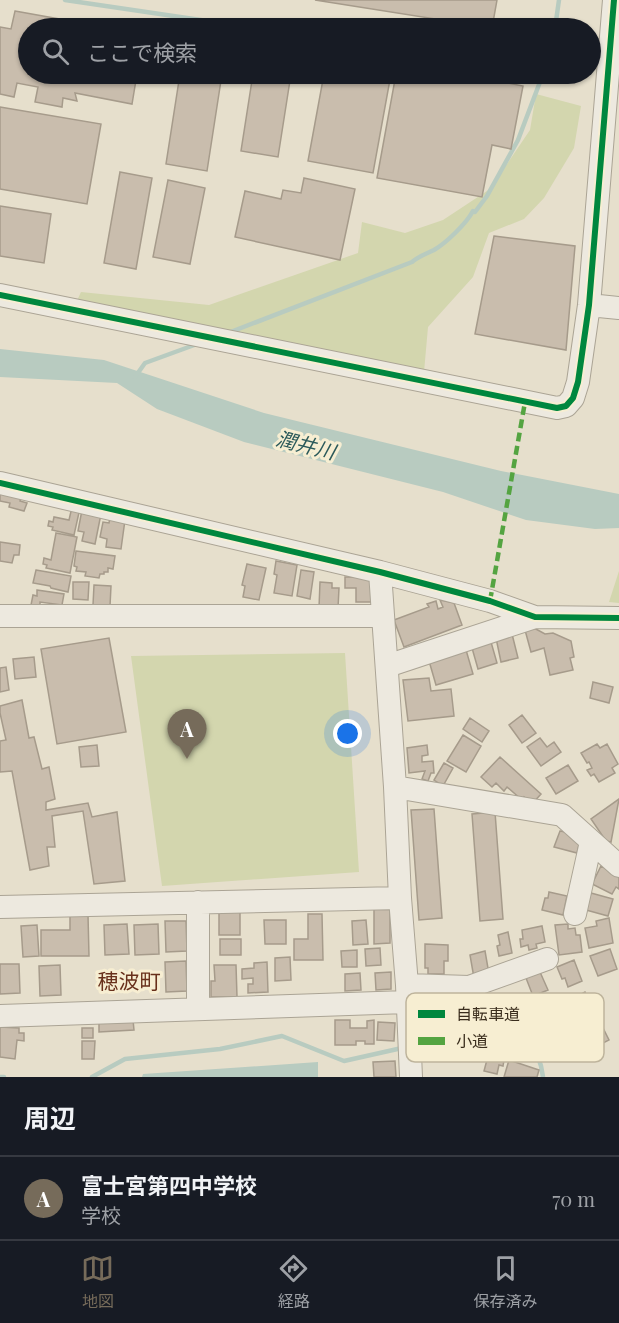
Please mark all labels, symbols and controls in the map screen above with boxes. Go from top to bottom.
search box [18,18,601,84]
icon: search [39,35,72,68]
text: ここで検索 [87,37,197,67]
water label: 潤井川 [274,424,340,465]
pin: A [168,710,207,759]
your location [333,719,362,748]
district label: 穂波町 [98,966,161,994]
legend [406,993,604,1062]
text: 自転車道 [456,1003,520,1024]
text: 小道 [456,1030,488,1051]
text: 周辺 [24,1100,76,1135]
text: 富士宮第四中学校 [81,1170,257,1200]
text: A [37,1185,50,1212]
text: 70 m [552,1185,595,1212]
text: 学校 [81,1201,121,1228]
tab: 地図 [81,1252,114,1312]
tab: 経路 [277,1252,310,1312]
tab: 保存済み [473,1252,537,1312]

